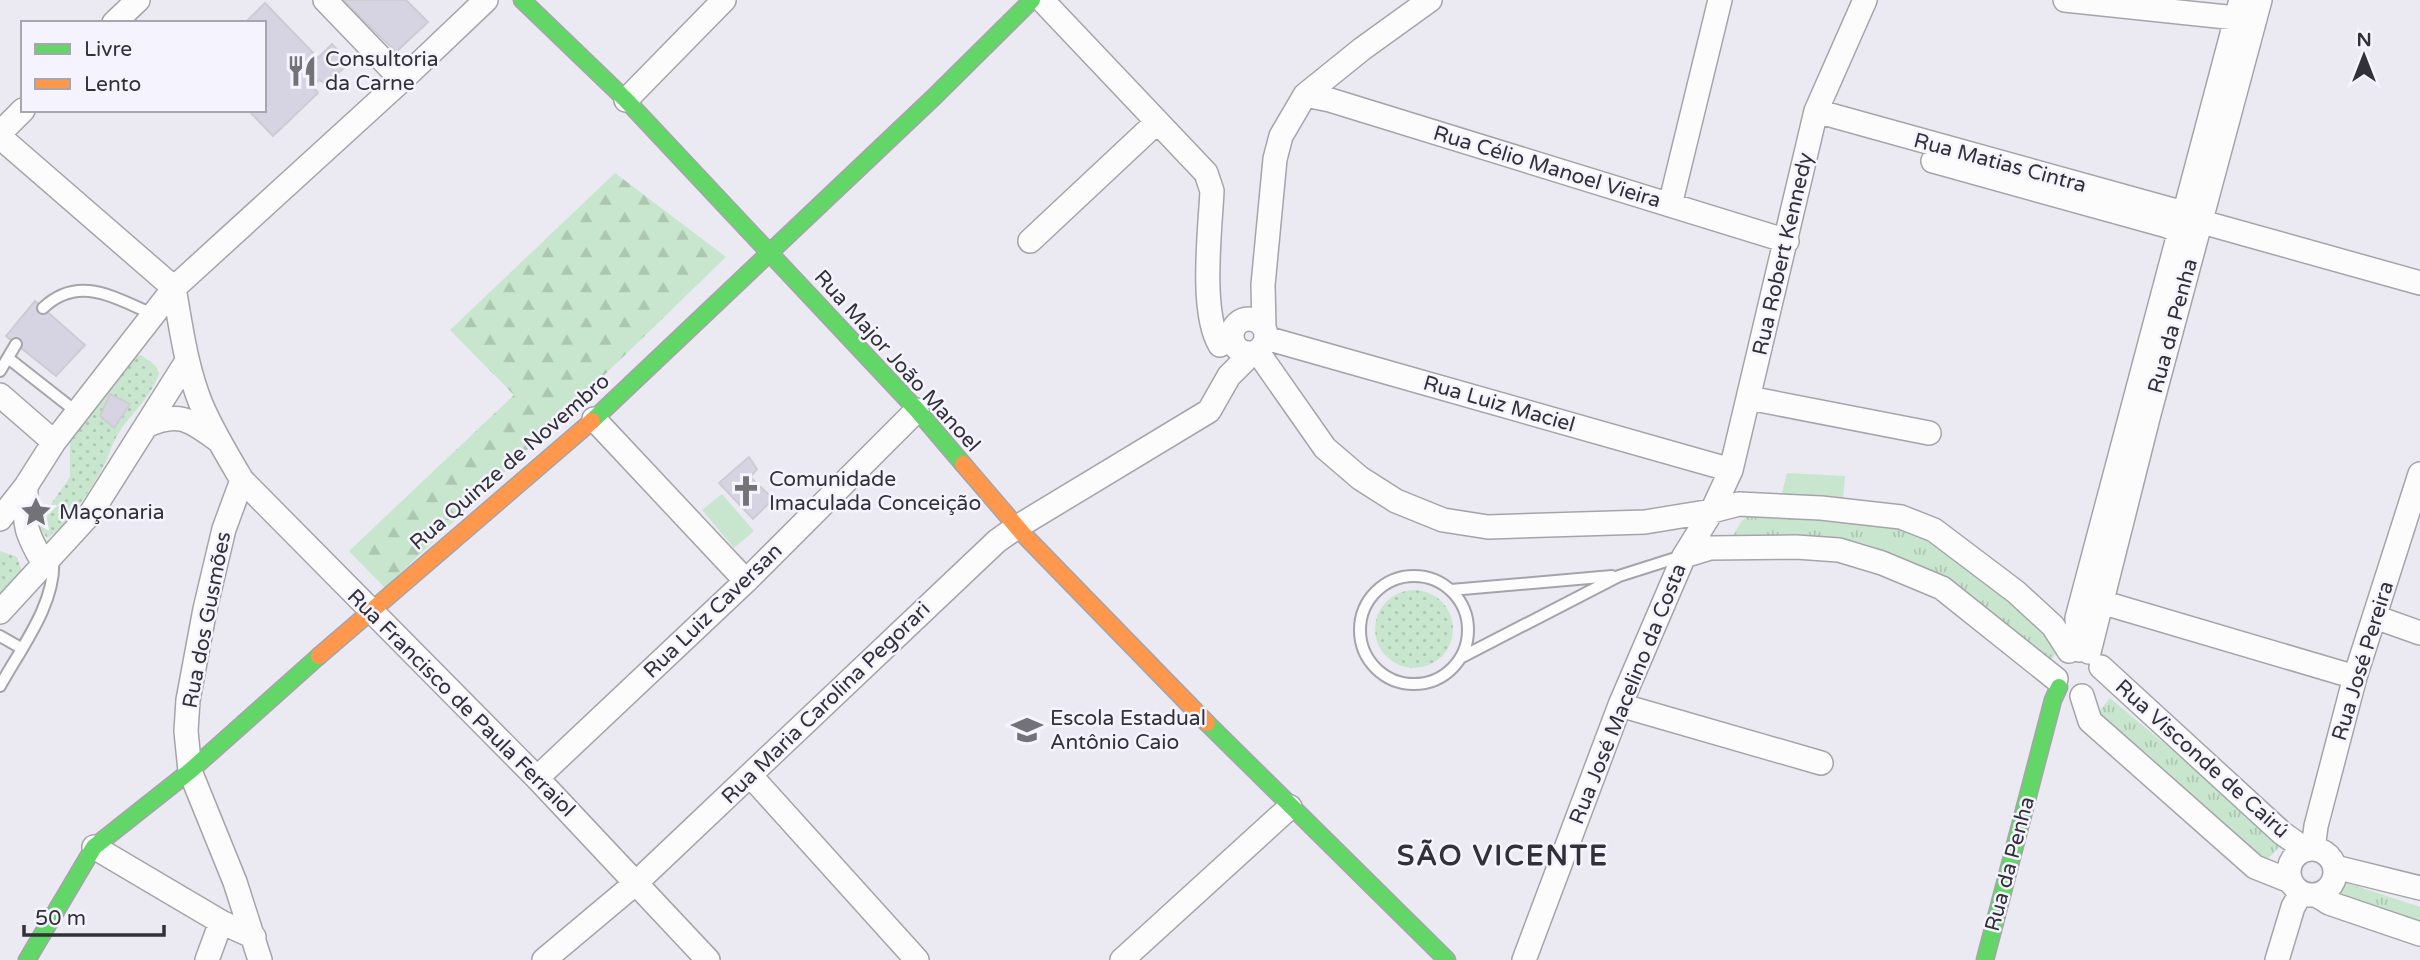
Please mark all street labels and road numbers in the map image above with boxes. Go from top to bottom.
street label: Rua Célio Manoel Vieira [1430,120,1664,214]
street label: Rua Matias Cintra [1911,128,2089,198]
street label: Rua Robert Kennedy [1747,150,1819,358]
street label: Rua da Penha [2143,256,2203,396]
street label: Rua Major João Manoel [809,265,985,457]
street label: Rua Quinze de Novembro [405,369,615,555]
street label: Rua Luiz Maciel [1420,370,1578,438]
street label: Rua dos Gusmões [178,530,236,710]
street label: Rua Luiz Caversan [639,539,787,683]
street label: Rua José Macelino da Costa [1564,560,1692,828]
street label: Rua José Pereira [2327,578,2399,744]
street label: Rua Francisco de Paula Ferraiol [342,584,580,822]
street label: Rua Maria Carolina Pegorari [717,597,935,809]
street label: Rua Visconde de Cairú [2110,674,2294,844]
street label: Rua da Penha [1980,794,2040,934]

